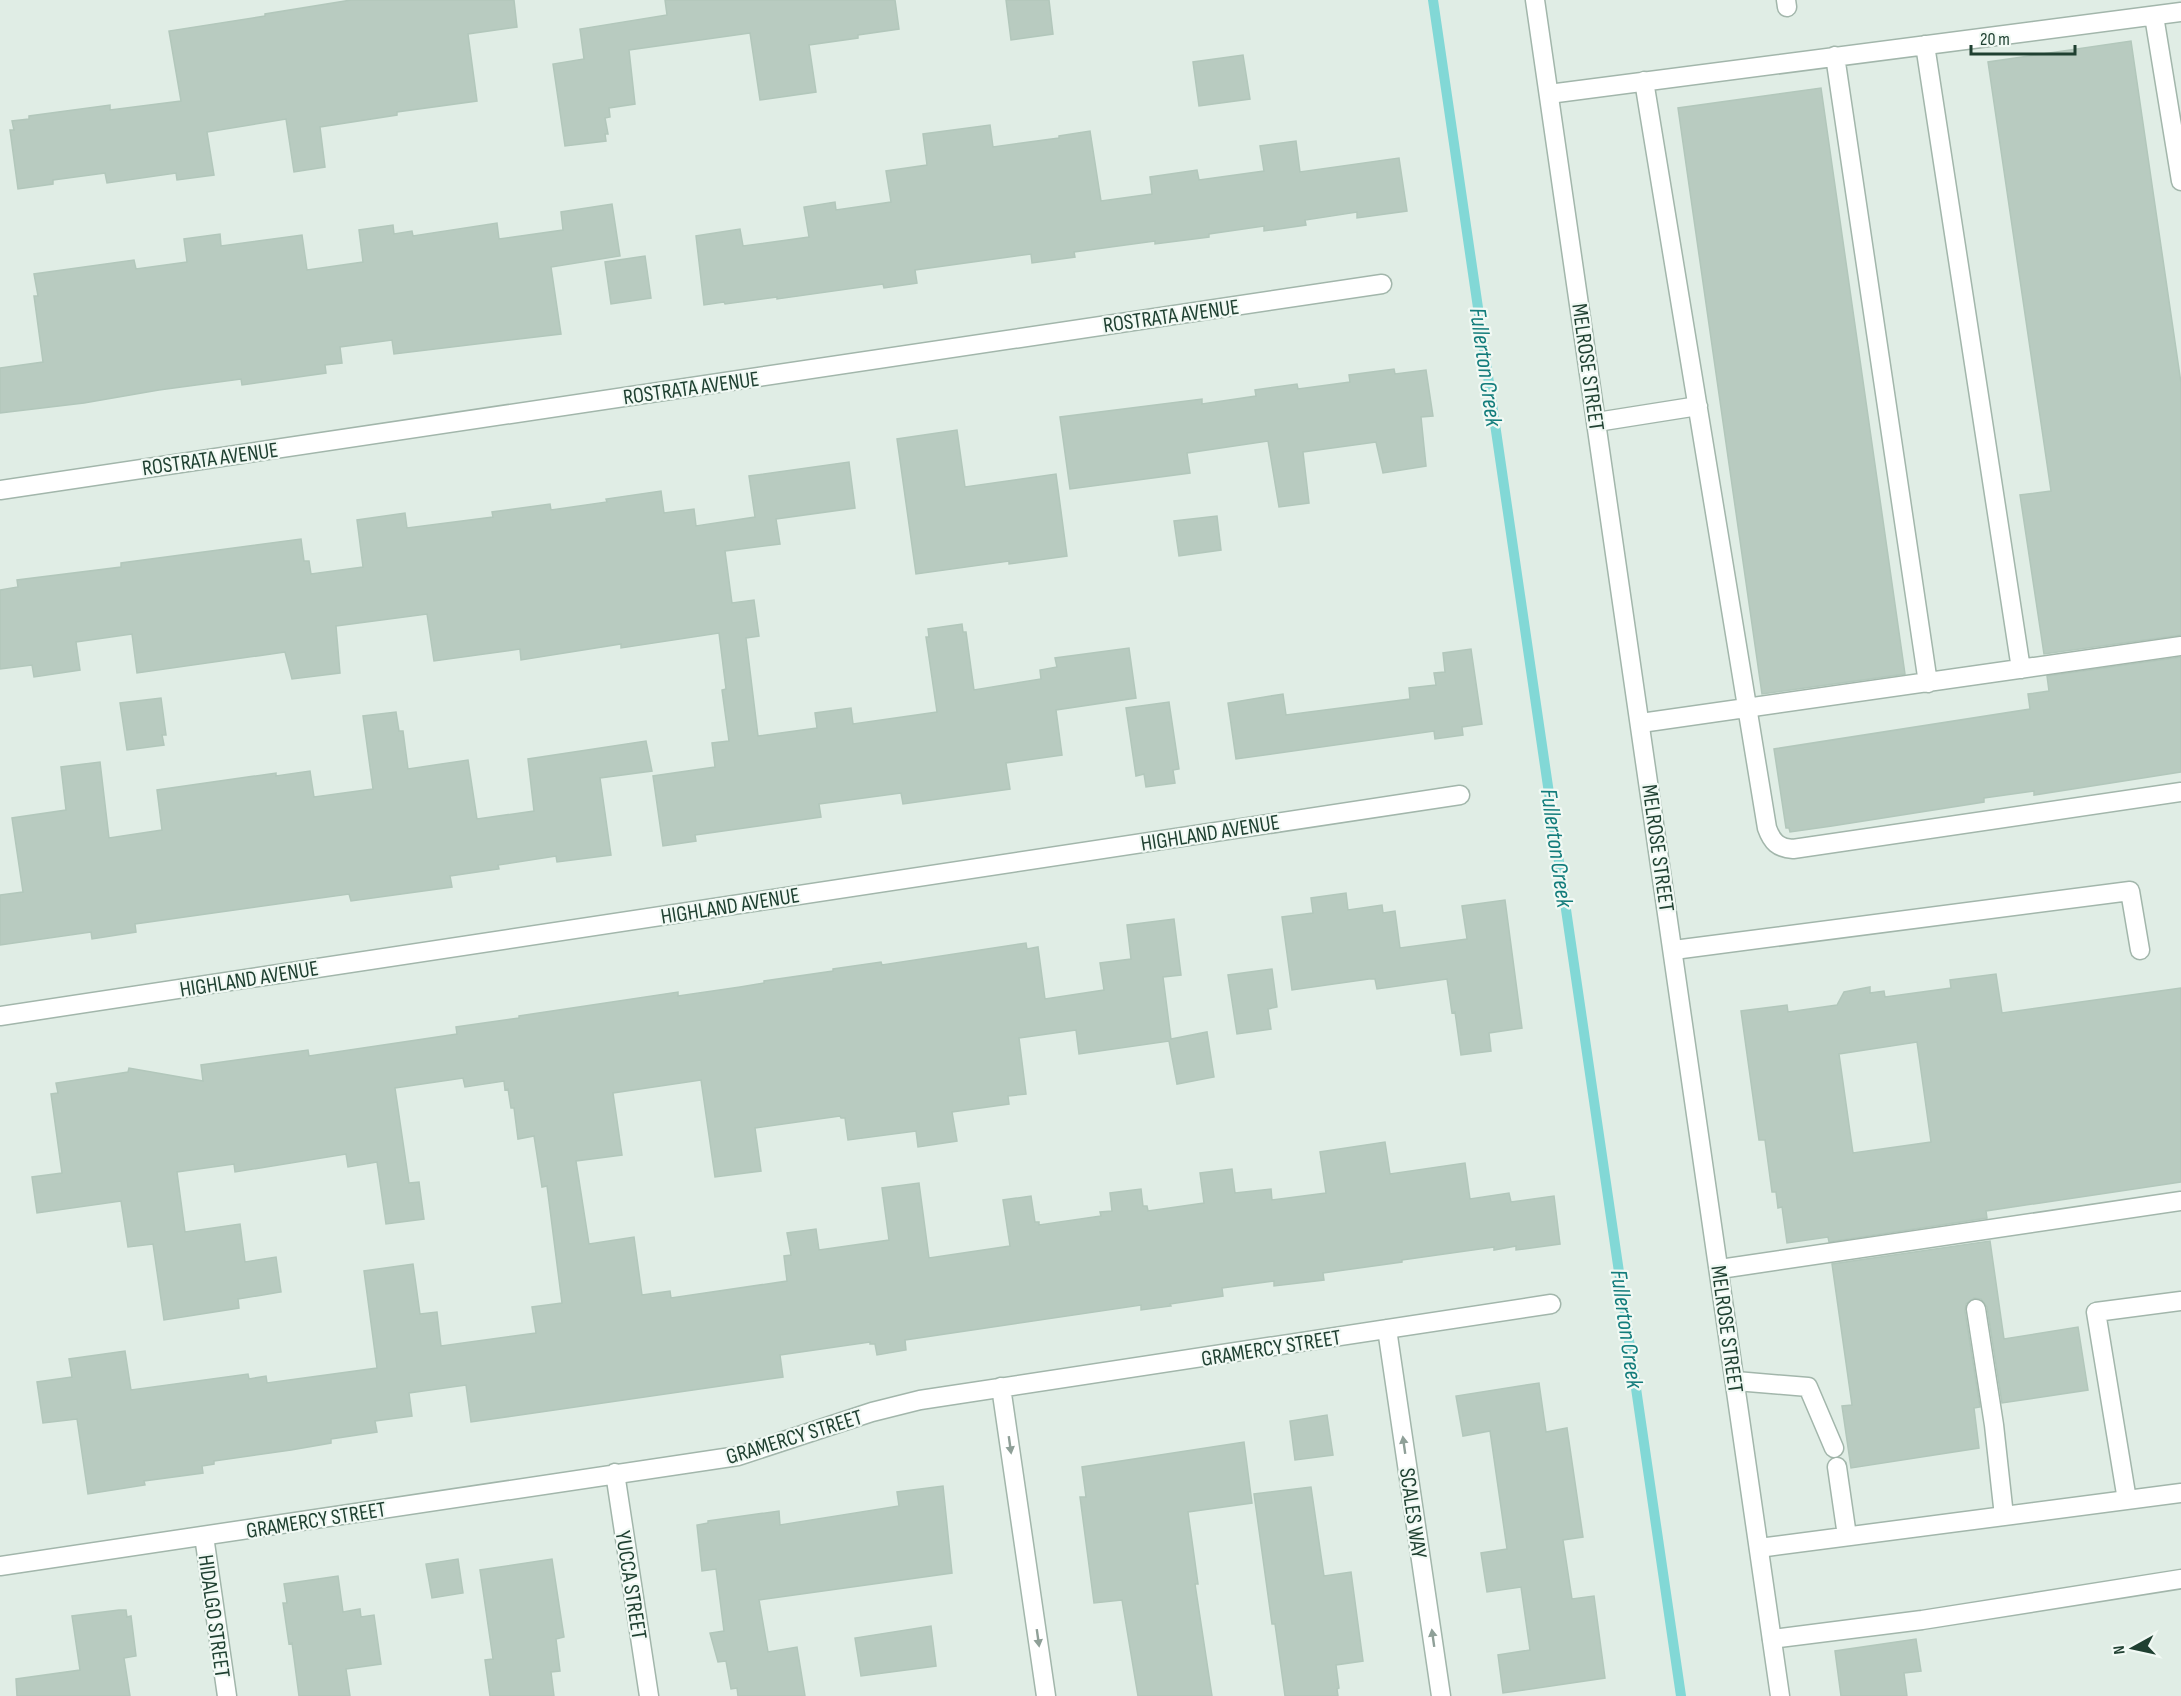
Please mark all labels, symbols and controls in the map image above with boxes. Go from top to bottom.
scale bar [1971,18,2074,56]
text: 20 m [1980,29,2010,50]
street label: ROSTRATA AVENUE [1101,294,1241,339]
street label: MELROSE STREET [1565,302,1610,433]
water label: Fullerton Creek [1463,306,1508,429]
street label: ROSTRATA AVENUE [621,366,761,411]
street label: ROSTRATA AVENUE [140,437,280,482]
street label: MELROSE STREET [1635,783,1680,914]
water label: Fullerton Creek [1534,787,1579,910]
street label: HIGHLAND AVENUE [1139,809,1282,858]
street label: HIGHLAND AVENUE [659,882,802,931]
street label: HIGHLAND AVENUE [178,955,321,1004]
street label: MELROSE STREET [1704,1264,1749,1395]
water label: Fullerton Creek [1604,1268,1649,1391]
street label: GRAMERCY STREET [1199,1324,1343,1373]
street label: GRAMERCY STREET [723,1404,866,1471]
one-way arrow [1005,1436,1014,1455]
one-way arrow [1400,1436,1409,1455]
street label: SCALES WAY [1393,1466,1432,1560]
street label: GRAMERCY STREET [244,1496,388,1545]
street label: YUCCA STREET [609,1529,652,1642]
street label: HIDALGO STREET [192,1553,236,1680]
north arrow [2103,1618,2163,1678]
one-way arrow [1033,1629,1042,1648]
one-way arrow [1428,1629,1437,1648]
text: N [2110,1644,2130,1655]

